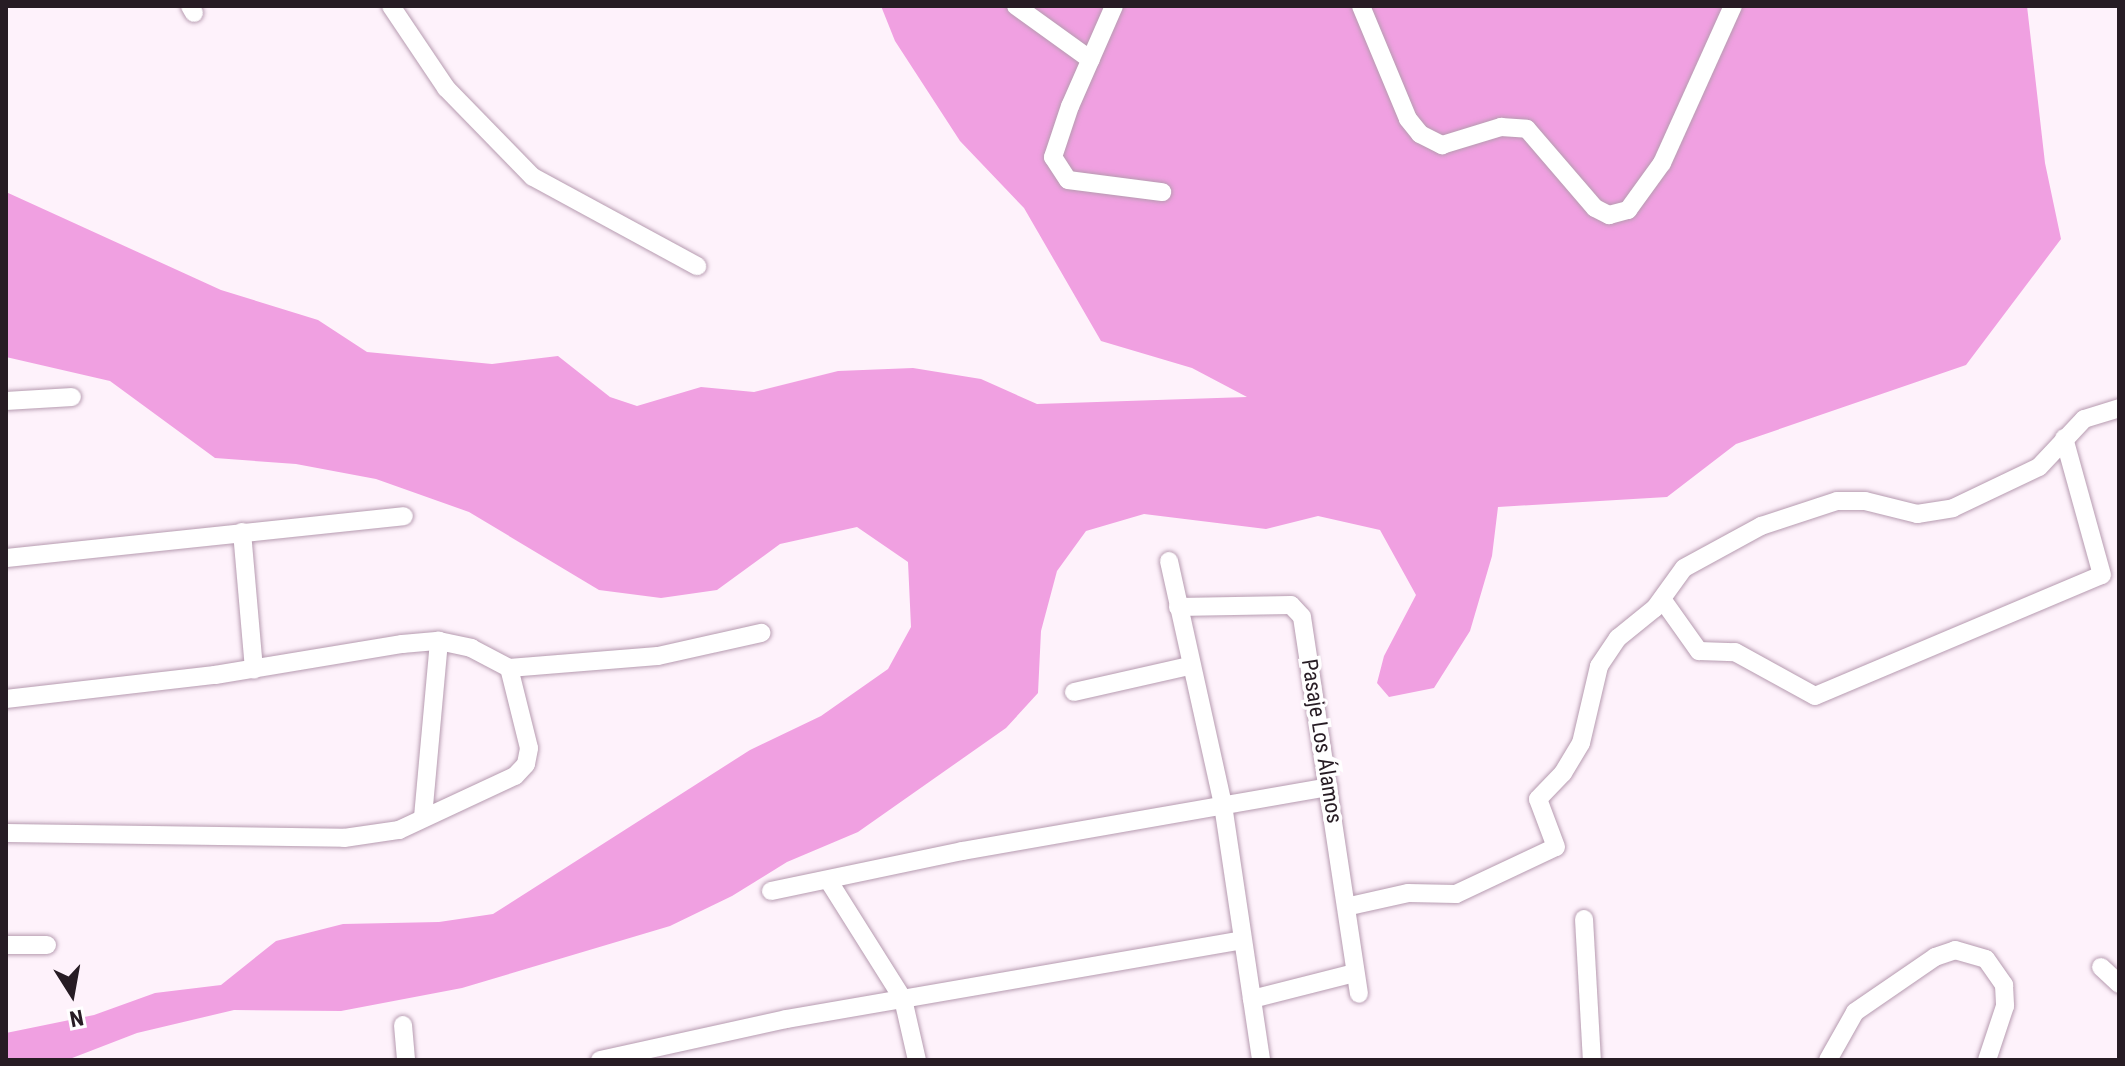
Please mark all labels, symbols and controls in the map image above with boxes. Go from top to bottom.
street label: Pasaje Los Álamos [1296,657,1348,825]
north arrow [32,954,112,1034]
text: N [68,1004,86,1032]

